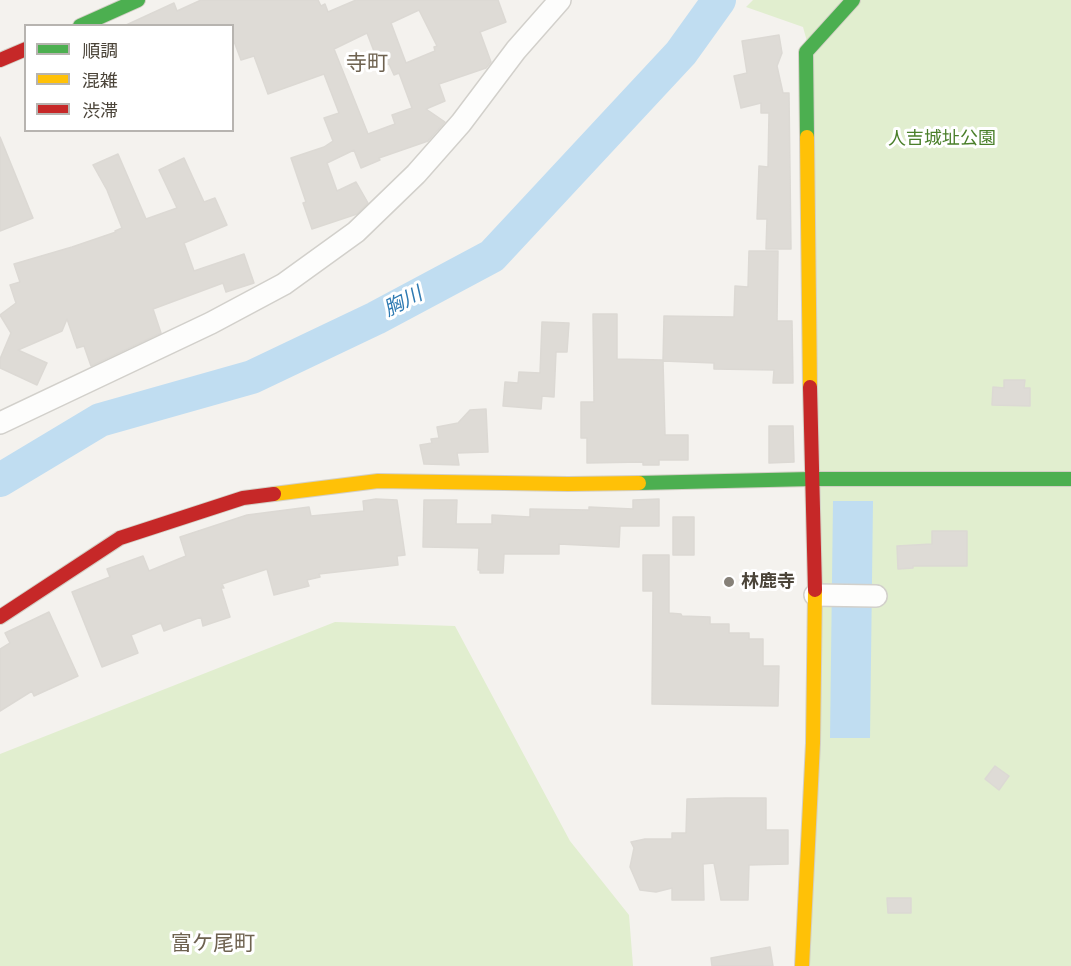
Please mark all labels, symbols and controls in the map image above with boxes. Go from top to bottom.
legend [24,24,234,132]
text: 順調 [82,39,118,62]
district label: 寺町 [346,51,388,77]
text: 混雑 [82,69,118,92]
text: 渋滞 [82,99,118,122]
park label: 人吉城址公園 [888,128,996,150]
water label: 胸川 [380,282,426,322]
place label: 林鹿寺 [741,571,795,593]
marker: 林鹿寺 [722,575,736,589]
district label: 富ケ尾町 [171,931,255,957]

